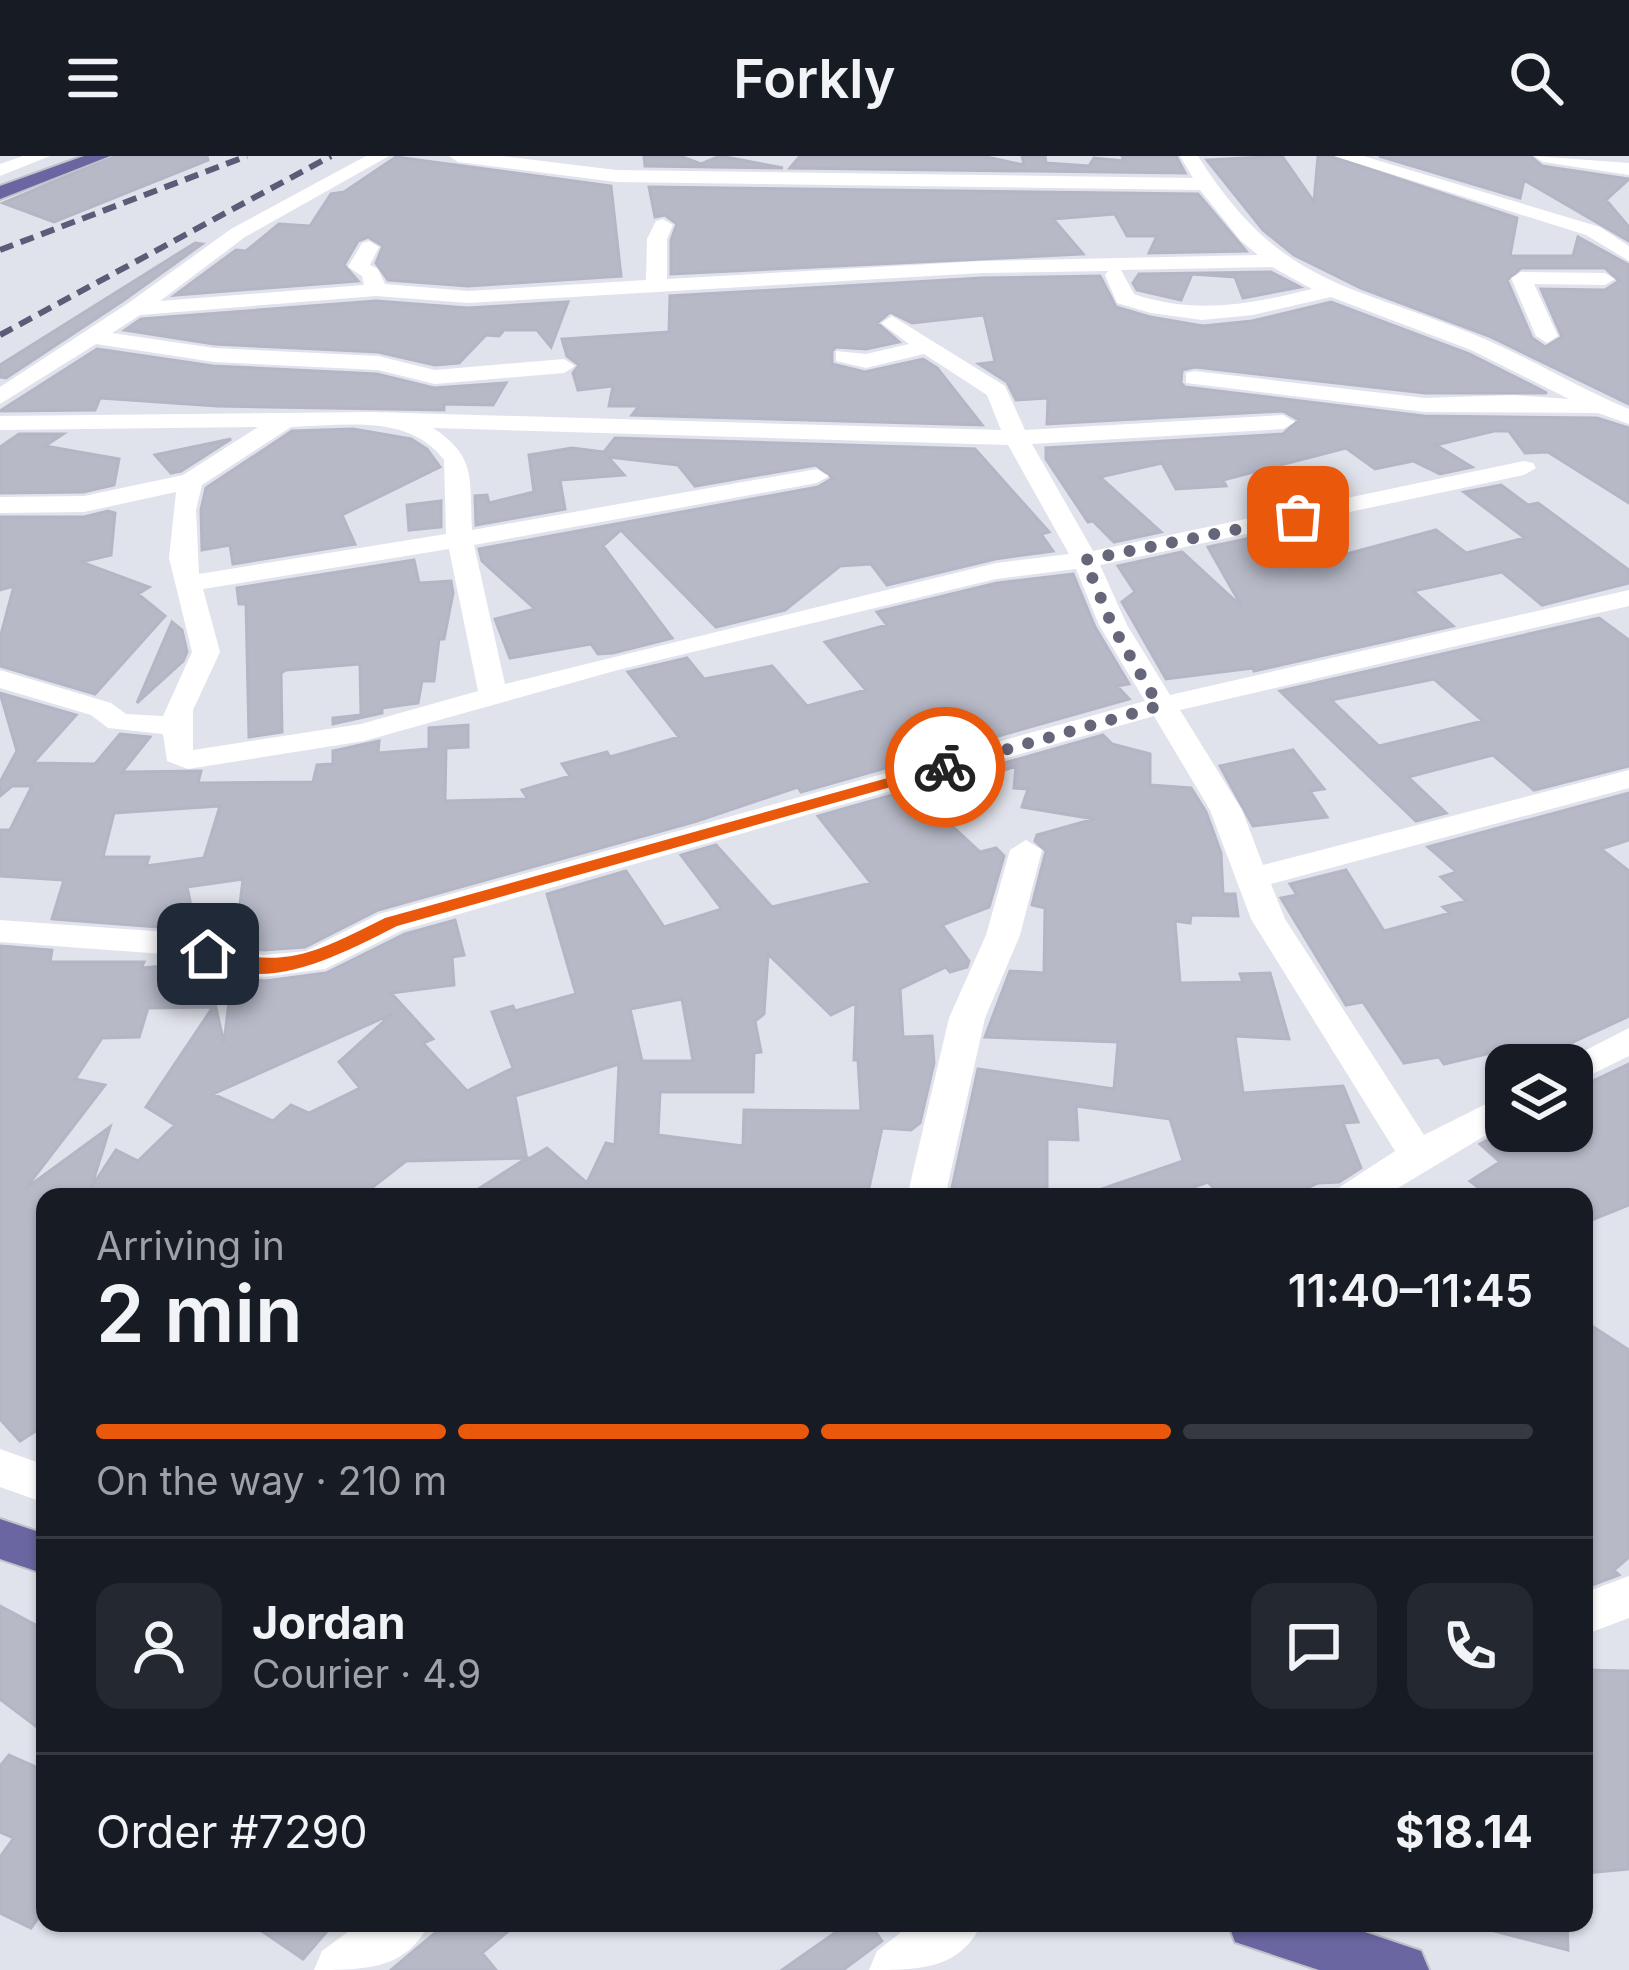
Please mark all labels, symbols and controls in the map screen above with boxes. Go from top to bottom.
icon: menu [60,45,126,111]
icon: search [1503,45,1569,111]
text: Forkly [733,46,896,111]
pin [1247,466,1349,568]
icon: bag [1265,484,1331,550]
courier [885,707,1005,827]
icon: bike [912,734,978,800]
pin [157,903,259,1005]
icon: home [175,921,241,987]
map controls [1485,1044,1593,1152]
button: layers [1485,1044,1593,1152]
text: Arriving in [96,1222,285,1269]
text: 11:40–11:45 [1288,1263,1533,1318]
text: 2 min [96,1266,303,1361]
text: On the way · 210 m [96,1457,447,1504]
button: person [96,1583,222,1709]
button: chat [1251,1583,1377,1709]
button: phone [1407,1583,1533,1709]
text: Jordan [252,1595,406,1650]
text: Courier · 4.9 [252,1650,481,1697]
text: Order #7290 [96,1804,368,1859]
text: $18.14 [1395,1804,1533,1859]

